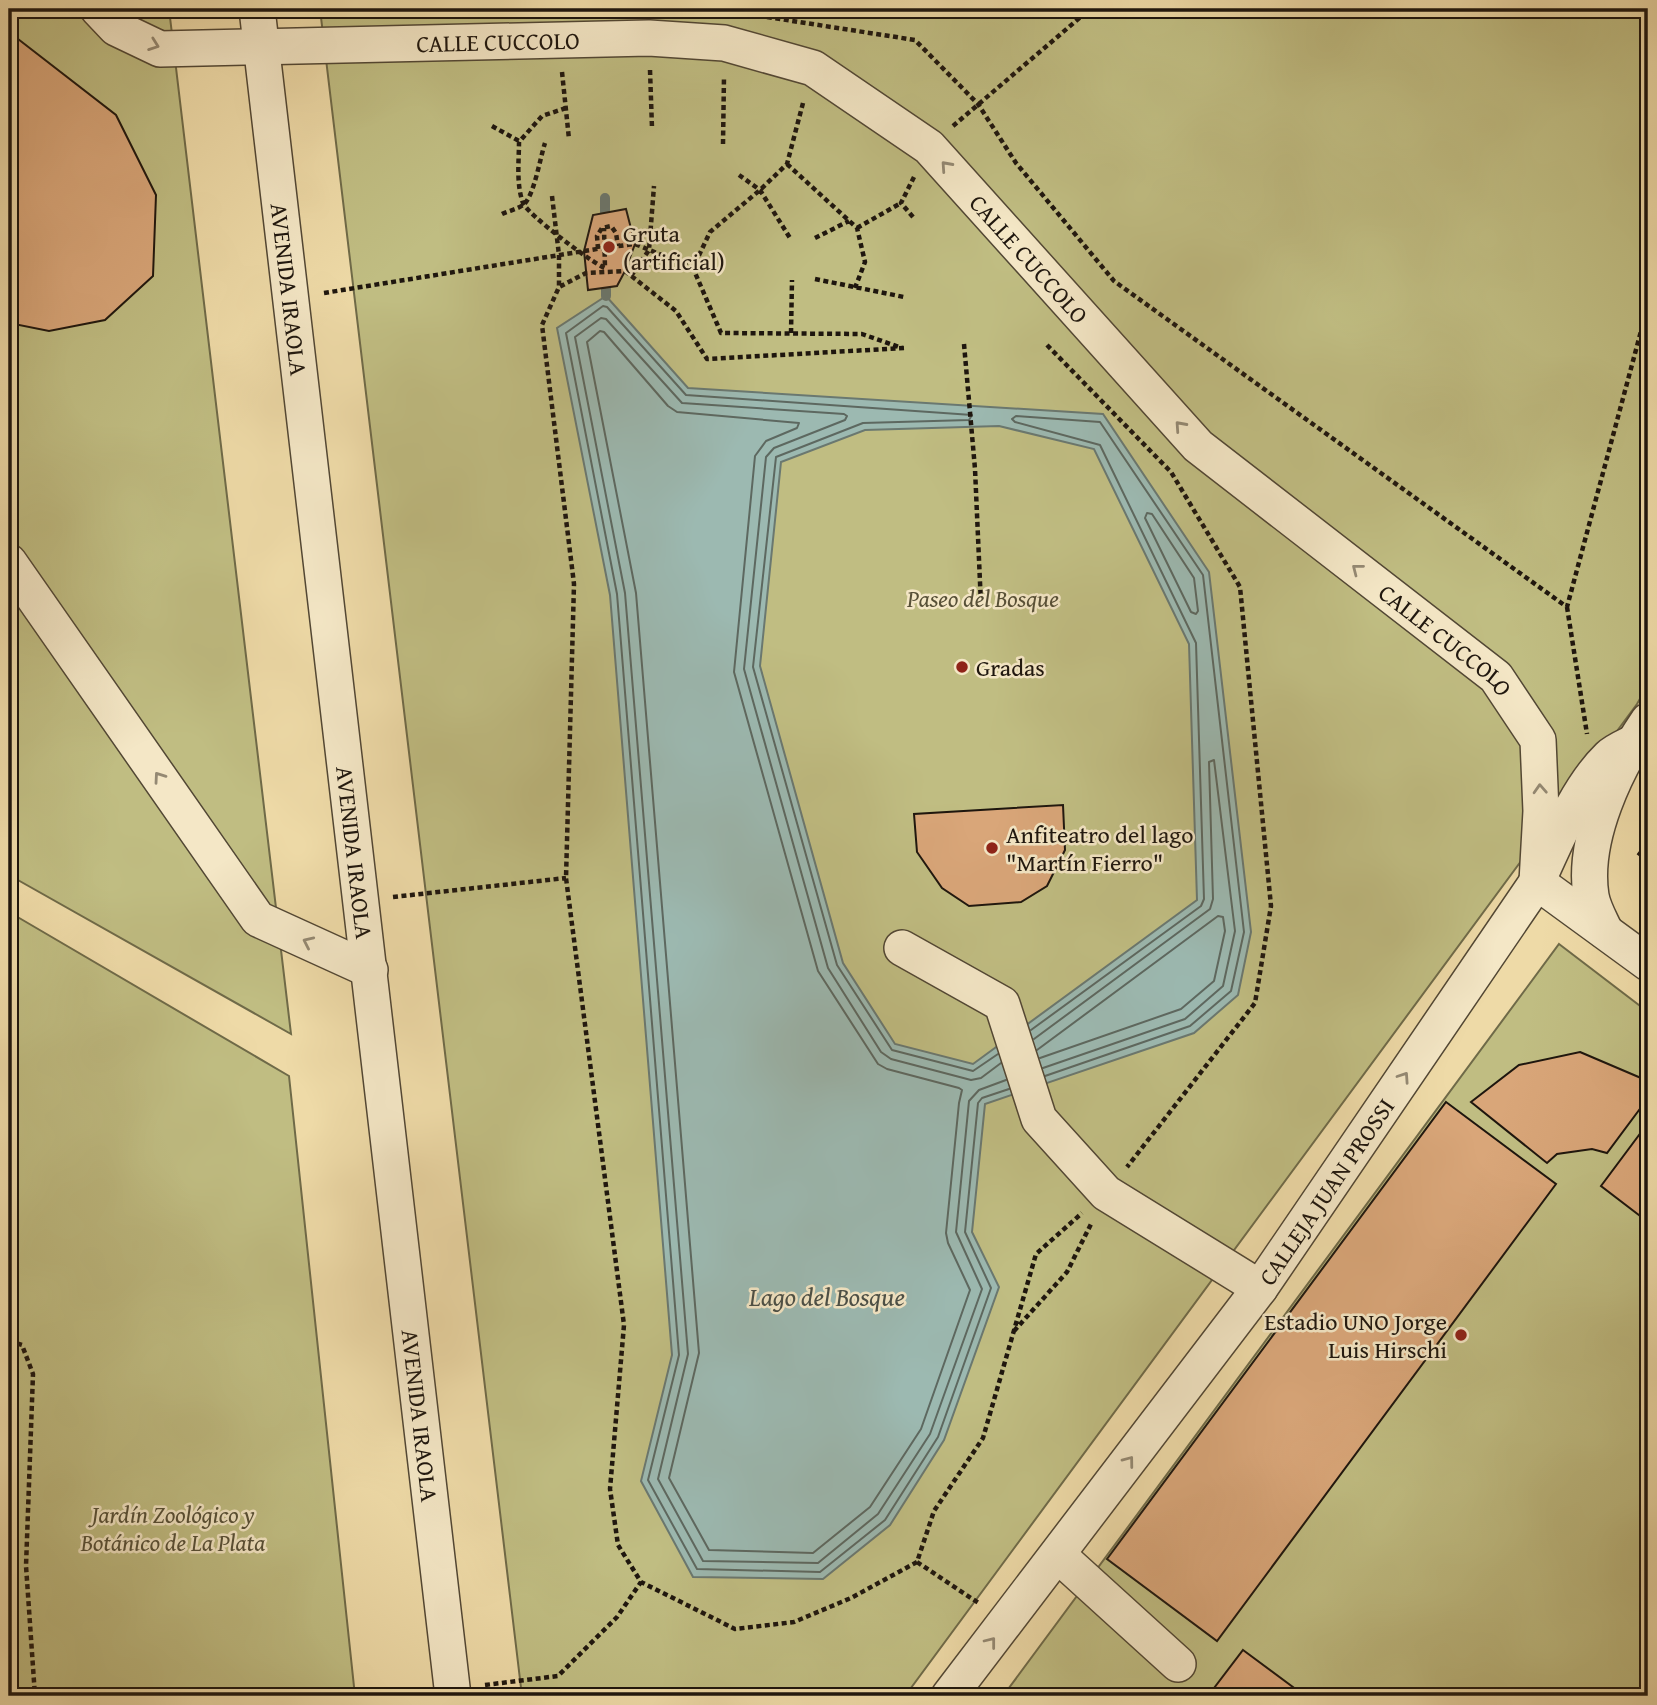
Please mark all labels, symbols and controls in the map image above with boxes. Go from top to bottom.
street label: CALLE CUCCOLO [416,22,580,61]
one-way arrow [148,37,160,51]
one-way arrow [942,161,954,174]
street label: CALLE CUCCOLO [962,186,1097,331]
street label: AVENIDA IRAOLA [262,201,317,378]
place label: Gruta (artificial) [623,216,725,279]
marker: Gruta (artificial) [601,239,617,255]
one-way arrow [1176,421,1189,434]
one-way arrow [1352,565,1364,578]
street label: CALLE CUCCOLO [1371,575,1521,703]
park label: Paseo del Bosque [906,581,1059,616]
place label: Gradas [976,650,1045,685]
marker: Gradas [954,659,970,675]
street label: AVENIDA IRAOLA [328,764,382,941]
one-way arrow [155,772,167,785]
one-way arrow [1533,783,1548,794]
place label: Anfiteatro del lago "Martín Fierro" [1006,817,1193,880]
marker: Anfiteatro del lago "Martín Fierro" [984,840,1000,856]
one-way arrow [303,936,315,950]
one-way arrow [1396,1072,1408,1085]
street label: CALLEJA JUAN PROSSI [1250,1091,1402,1292]
water label: Lago del Bosque [748,1277,905,1316]
place label: Estadio UNO Jorge Luis Hirschi [1264,1304,1447,1367]
street label: AVENIDA IRAOLA [393,1327,448,1504]
marker: Estadio UNO Jorge Luis Hirschi [1453,1327,1469,1343]
one-way arrow [1120,1456,1133,1469]
park label: Jardín Zoológico y Botánico de La Plata [80,1497,265,1560]
one-way arrow [982,1638,995,1650]

